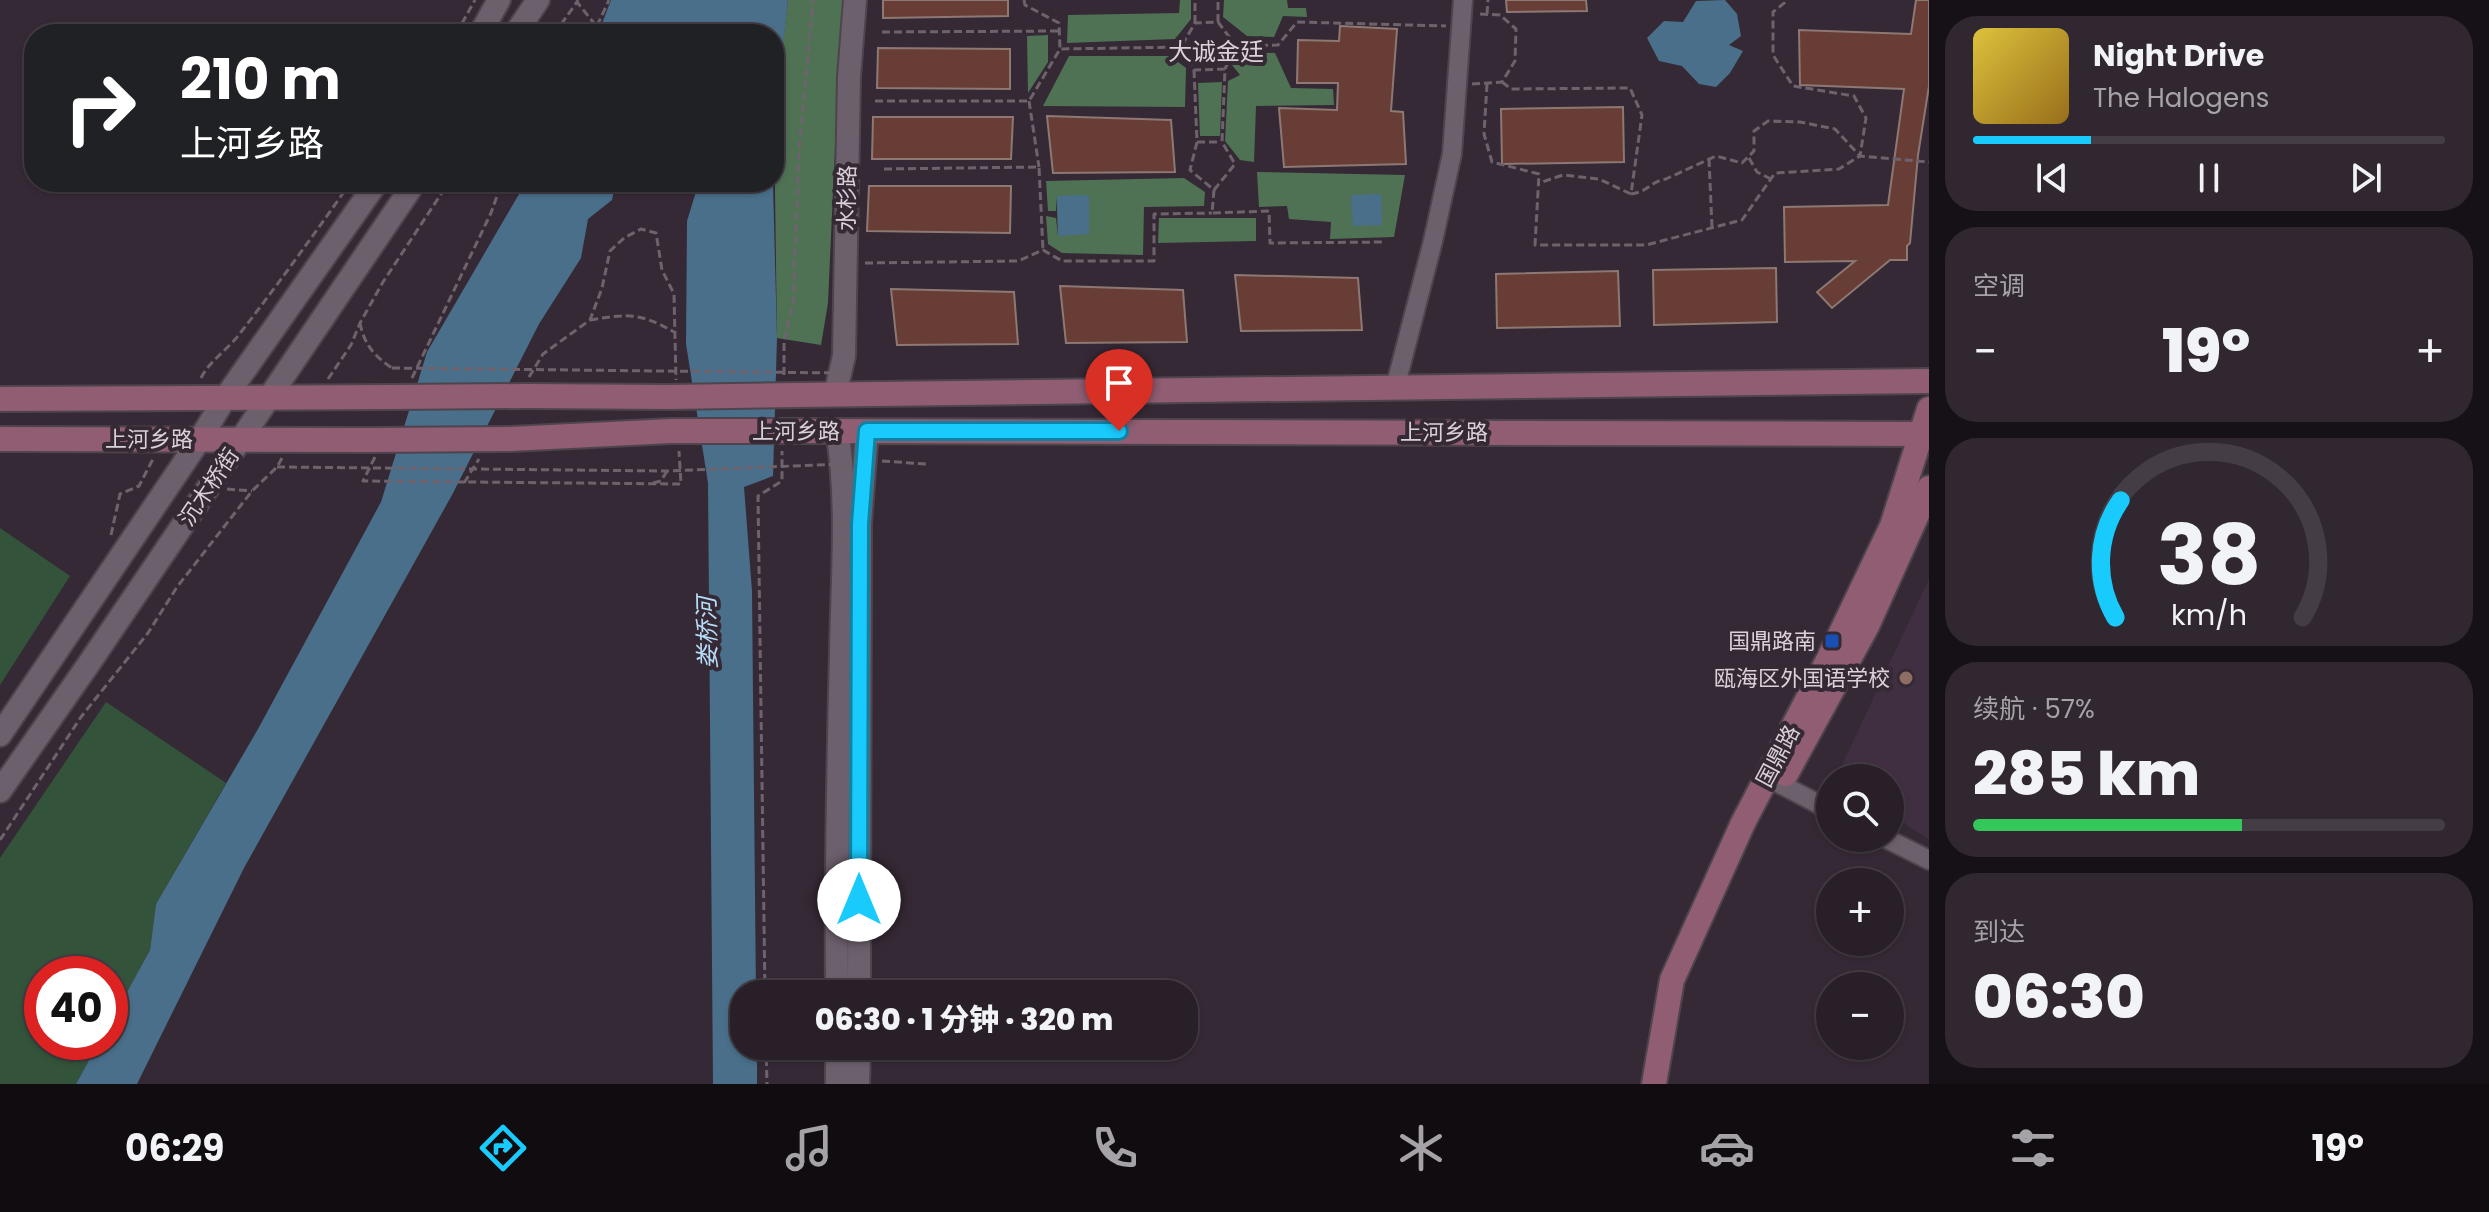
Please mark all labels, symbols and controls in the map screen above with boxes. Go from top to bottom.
text: Night Drive [2093,34,2264,77]
district label: 大诚金廷 [1168,35,1264,68]
text: 210 m [180,40,341,119]
icon: right [48,56,152,160]
text: The Halogens [2093,80,2269,116]
text: 上河乡路 [180,118,324,169]
icon: previous [2030,156,2074,200]
icon: pause [2187,156,2231,200]
icon: next [2344,156,2388,200]
street label: 水杉路 [831,165,863,231]
text: 空调 [1973,268,2025,304]
text: 19° [2162,309,2250,393]
text: − [1973,321,1997,382]
text: + [2415,321,2445,382]
pin [1085,349,1153,431]
icon: arrive [1097,361,1141,405]
street label: 上河乡路 [752,416,840,447]
street label: 上河乡路 [1400,417,1488,448]
street label: 上河乡路 [105,424,193,455]
street label: 沉木桥街 [172,442,246,532]
text: 38 [2157,497,2261,613]
water label: 娄桥河 [690,593,724,669]
text: km/h [2171,595,2247,635]
place label: 国鼎路南 [1728,626,1816,657]
marker: 国鼎路南 [1823,632,1841,650]
place label: 瓯海区外国语学校 [1714,663,1890,694]
marker: 瓯海区外国语学校 [1897,669,1915,687]
text: 续航 · 57% [1973,691,2095,727]
street label: 国鼎路 [1749,720,1807,792]
text: 285 km [1973,732,2200,816]
map controls [1816,764,1904,1060]
button: search [1816,764,1904,852]
position arrow [817,858,901,942]
button: + [1816,868,1904,956]
text: 到达 [1973,914,2025,950]
text: 06:30 [1973,955,2145,1039]
speed limit sign: 40 [24,956,128,1060]
button: − [1816,972,1904,1060]
text: 06:30 · 1 分钟 · 320 m [815,998,1113,1041]
icon: directions [475,1120,531,1176]
icon: music [781,1120,837,1176]
icon: phone [1087,1120,1143,1176]
icon: climate [1393,1120,1449,1176]
icon: car [1699,1120,1755,1176]
icon: filters [2005,1120,2061,1176]
text: 06:29 [125,1123,224,1174]
text: 19° [2312,1123,2364,1174]

